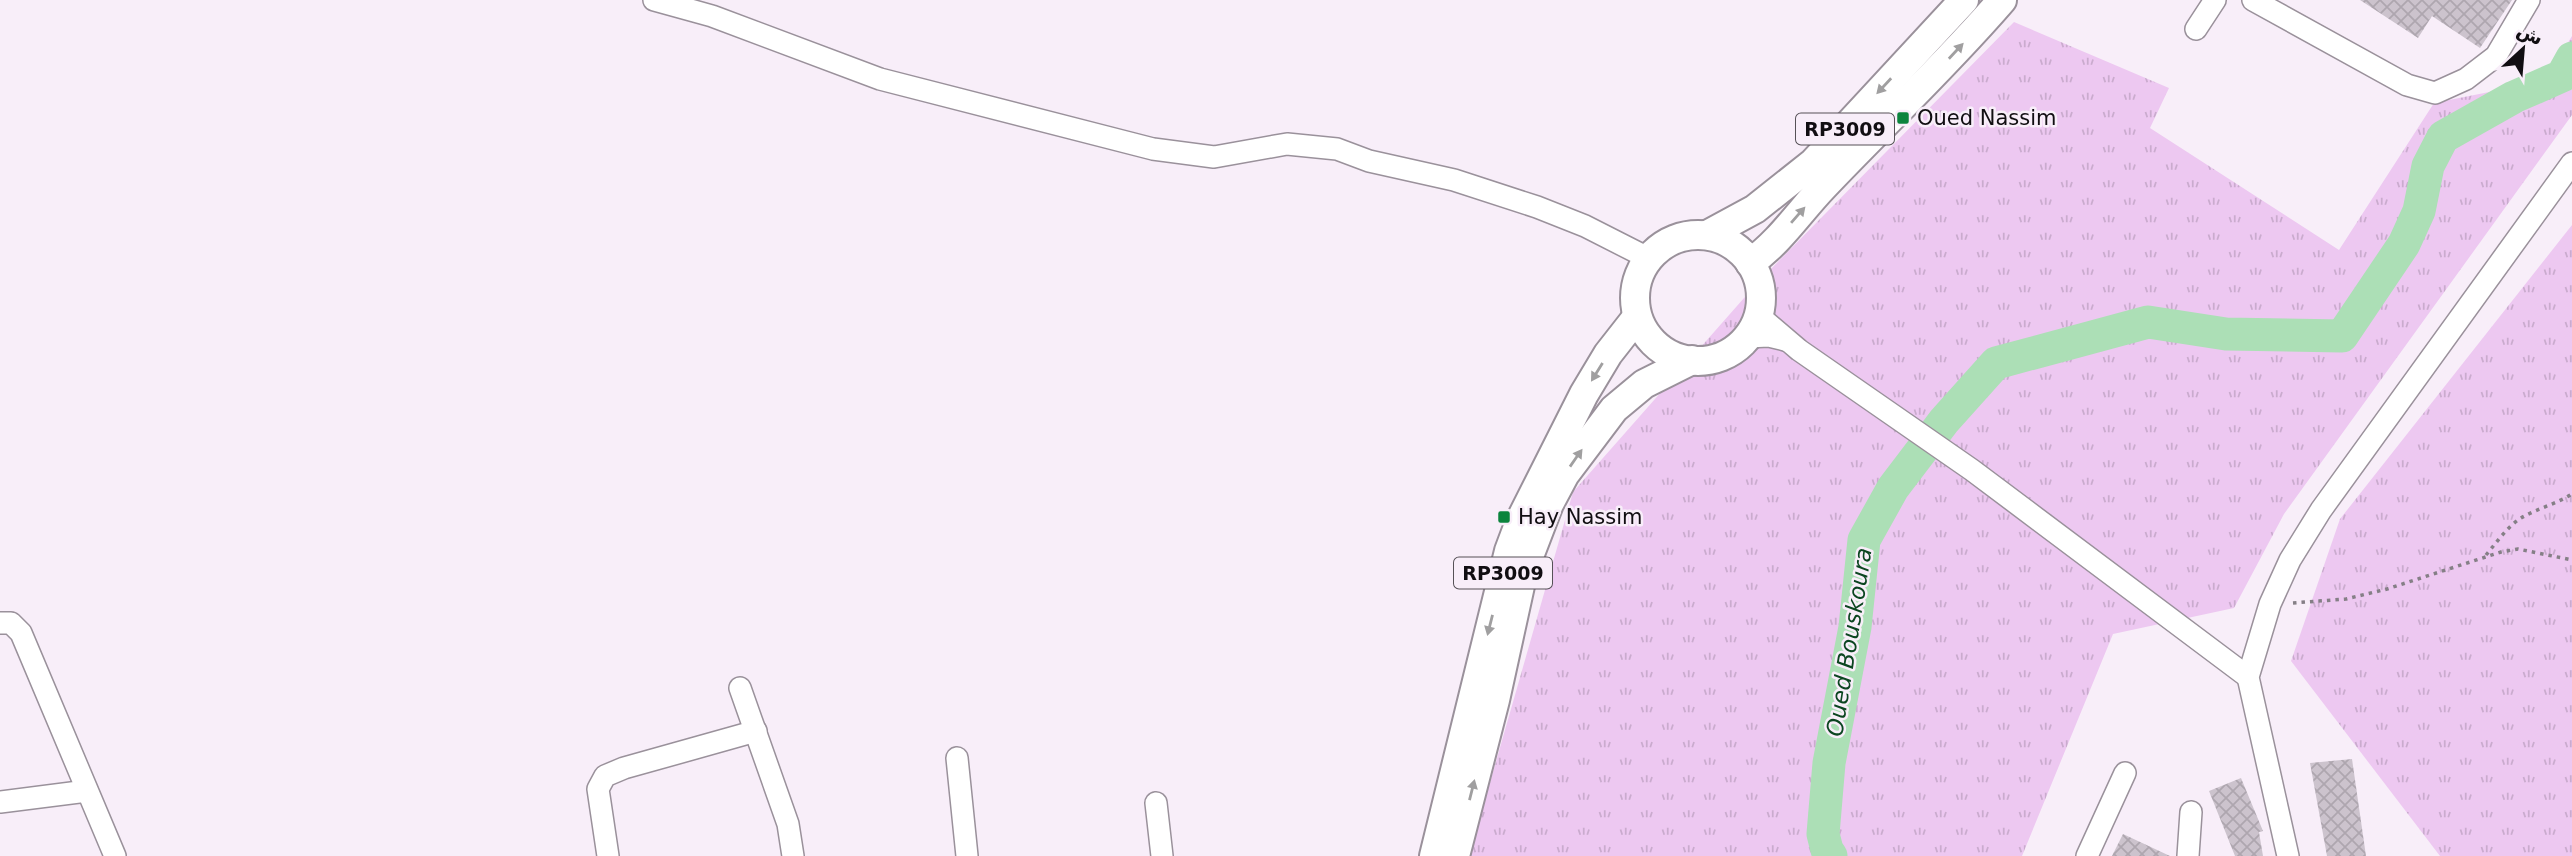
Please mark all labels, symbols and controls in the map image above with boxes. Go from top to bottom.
north arrow [2488,14,2558,84]
text: ش [2513,18,2547,50]
one-way arrow [1947,43,1963,60]
one-way arrow [1877,77,1893,94]
place label: Oued Nassim [1917,106,2057,130]
marker: Oued Nassim [1895,110,1911,126]
road number: RP3009 [1796,113,1894,144]
one-way arrow [1790,207,1805,224]
one-way arrow [1591,362,1604,381]
one-way arrow [1570,448,1583,468]
place label: Hay Nassim [1518,505,1643,529]
marker: Hay Nassim [1496,509,1512,525]
water label: Oued Bouskoura [1821,546,1877,738]
road number: RP3009 [1454,558,1552,588]
one-way arrow [1484,614,1495,636]
one-way arrow [1467,779,1478,801]

